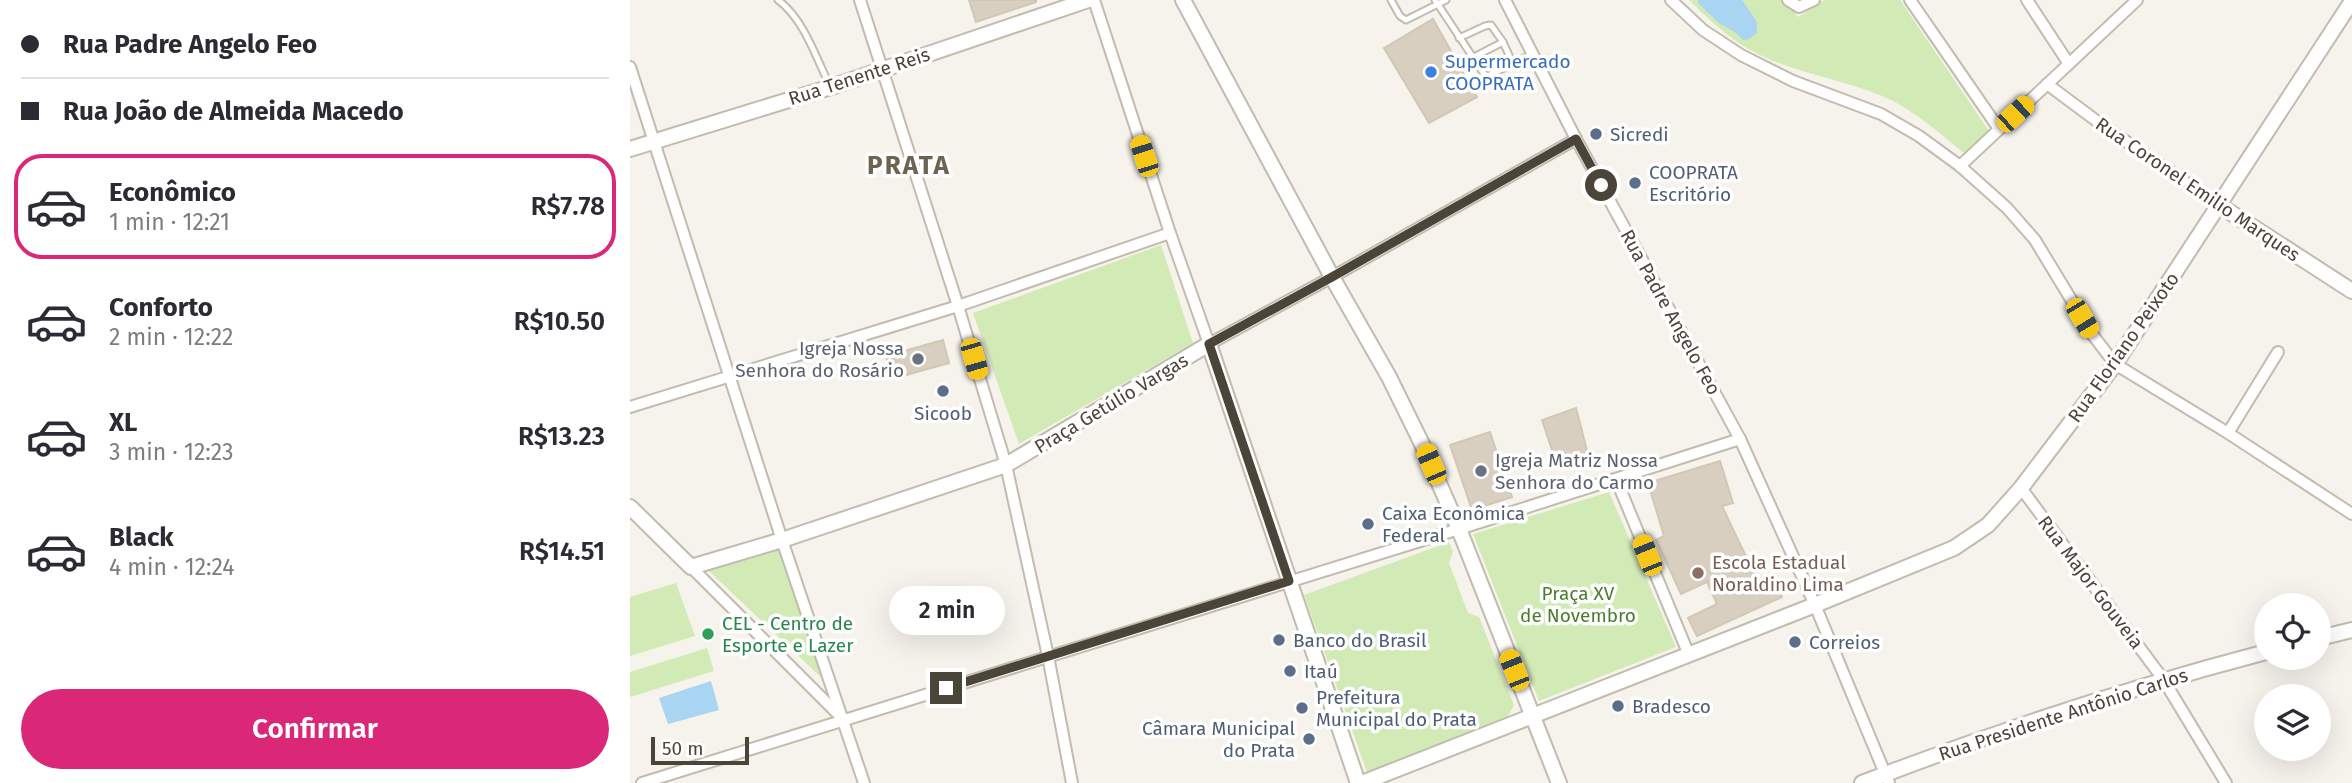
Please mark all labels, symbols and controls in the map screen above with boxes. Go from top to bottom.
text: Rua Padre Angelo Feo [63,29,317,60]
street label: Rua Tenente Reis [785,43,933,110]
place label: Supermercado COOPRATA [1445,50,1570,95]
marker: Supermercado COOPRATA [1423,64,1439,80]
car [1993,92,2038,136]
text: Rua João de Almeida Macedo [63,96,404,127]
street label: Rua Coronel Emilio Marques [2091,112,2304,267]
place label: Sicredi [1610,123,1669,146]
marker: Sicredi [1588,126,1604,142]
car [1128,133,1161,179]
district label: PRATA [867,150,951,181]
place label: COOPRATA Escritório [1649,161,1738,206]
route start [1585,169,1617,201]
icon: car [25,175,88,238]
marker: COOPRATA Escritório [1627,175,1643,191]
text: Econômico [109,177,236,208]
text: R$7.78 [531,191,605,222]
text: 1 min · 12:21 [109,208,230,236]
street label: Rua Padre Angelo Feo [1616,226,1726,399]
street label: Rua Floriano Peixoto [2063,268,2184,427]
icon: car [25,290,88,353]
text: Conforto [109,292,213,323]
car [2063,295,2102,341]
text: R$10.50 [514,306,605,337]
text: 2 min · 12:22 [109,323,234,351]
car [959,336,990,382]
place label: Igreja Nossa Senhora do Rosário [735,337,904,382]
street label: Praça Getúlio Vargas [1030,348,1192,458]
marker: Igreja Nossa Senhora do Rosário [910,351,926,367]
marker: Sicoob [935,383,951,399]
place label: Sicoob [914,402,972,425]
icon: car [25,405,88,468]
text: XL [109,407,137,438]
text: R$13.23 [518,421,605,452]
text: 3 min · 12:23 [109,438,234,466]
car [1414,441,1449,487]
place label: Igreja Matriz Nossa Senhora do Carmo [1495,449,1658,494]
marker: Igreja Matriz Nossa Senhora do Carmo [1473,463,1489,479]
place label: Caixa Econômica Federal [1382,502,1525,547]
street label: Rua Major Gouveia [2033,511,2148,654]
marker: Caixa Econômica Federal [1360,516,1376,532]
icon: car [25,520,88,583]
text: Black [109,522,174,553]
car [1630,532,1665,578]
text: R$14.51 [519,536,605,567]
place label: Escola Estadual Noraldino Lima [1712,551,1846,596]
text: 4 min · 12:24 [109,553,235,581]
marker: Escola Estadual Noraldino Lima [1690,565,1706,581]
park label: Praça XV de Novembro [1520,582,1636,627]
callout: 2 min [888,586,1004,636]
map controls [2254,593,2331,761]
button: locate [2254,593,2331,670]
text: 2 min [919,596,975,624]
place label: CEL - Centro de Esporte e Lazer [722,612,854,657]
marker: CEL - Centro de Esporte e Lazer [700,626,716,642]
place label: Banco do Brasil [1293,629,1427,652]
place label: Correios [1809,631,1880,654]
marker: Banco do Brasil [1271,632,1287,648]
marker: Correios [1787,634,1803,650]
car [1497,647,1532,693]
place label: Itaú [1304,660,1338,683]
marker: Itaú [1282,663,1298,679]
street label: Rua Presidente Antônio Carlos [1936,663,2191,766]
route end [930,672,962,704]
button: layers [2254,684,2331,761]
place label: Prefeitura Municipal do Prata [1316,686,1477,731]
button: Confirmar [21,689,609,769]
place label: Bradesco [1632,695,1711,718]
marker: Bradesco [1610,698,1626,714]
marker: Prefeitura Municipal do Prata [1294,700,1310,716]
place label: Câmara Municipal do Prata [1142,717,1295,762]
marker: Câmara Municipal do Prata [1301,731,1317,747]
scale bar [651,734,749,766]
text: 50 m [662,737,703,760]

